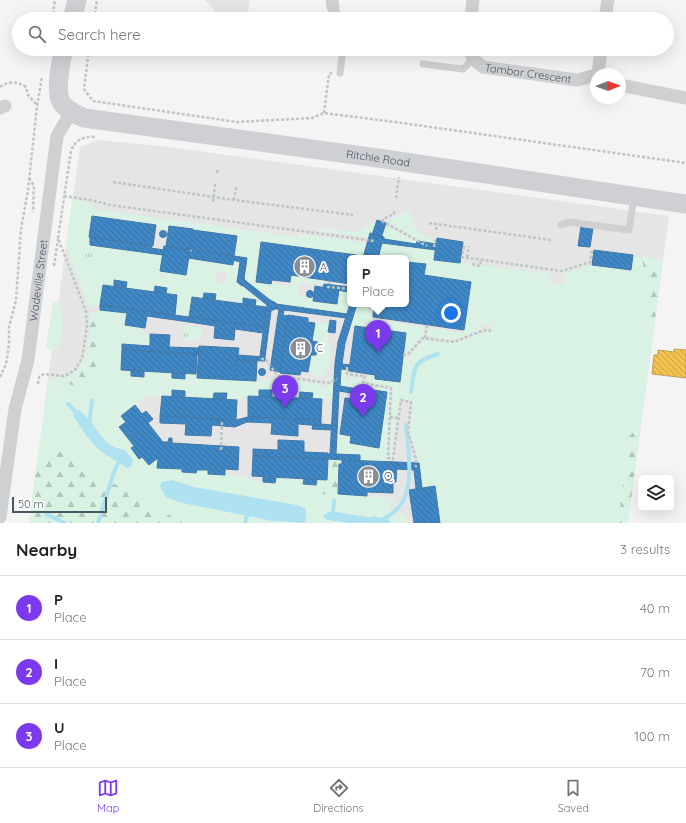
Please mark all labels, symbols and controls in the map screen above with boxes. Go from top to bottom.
search box [12,12,674,56]
icon: search [26,23,48,45]
text: Search here [58,25,141,44]
street label: Tambor Crescent [484,60,573,86]
north arrow [590,68,626,104]
street label: Ritchie Road [345,147,411,170]
street label: Wadeville Street [26,238,51,322]
building icon: A [291,254,317,280]
popup [347,255,409,307]
place label: A [320,260,327,274]
text: P [362,264,371,283]
text: Place [362,283,394,299]
your location [441,303,461,323]
pin: 1 [365,320,391,353]
building icon: C [287,335,313,361]
place label: C [316,341,323,355]
pin: 3 [272,375,298,408]
pin: 2 [350,384,376,417]
building icon: Q [355,463,381,489]
place label: Q [384,469,393,483]
map controls [638,475,674,511]
button: layers [638,475,674,511]
scale bar [12,495,107,514]
text: 50 m [18,497,44,511]
text: Nearby [16,539,77,560]
text: 3 results [620,541,670,557]
text: P [54,590,63,609]
text: 1 [26,600,32,616]
text: 40 m [640,600,670,616]
text: Place [54,609,87,625]
text: I [54,654,58,673]
text: 2 [25,664,33,680]
text: 70 m [640,664,670,680]
text: Place [54,673,87,689]
text: U [54,718,65,737]
text: 3 [26,728,32,744]
text: 100 m [634,728,670,744]
text: Place [54,737,87,753]
tab: Map [97,777,119,815]
tab: Directions [313,777,364,815]
tab: Saved [558,777,589,815]

